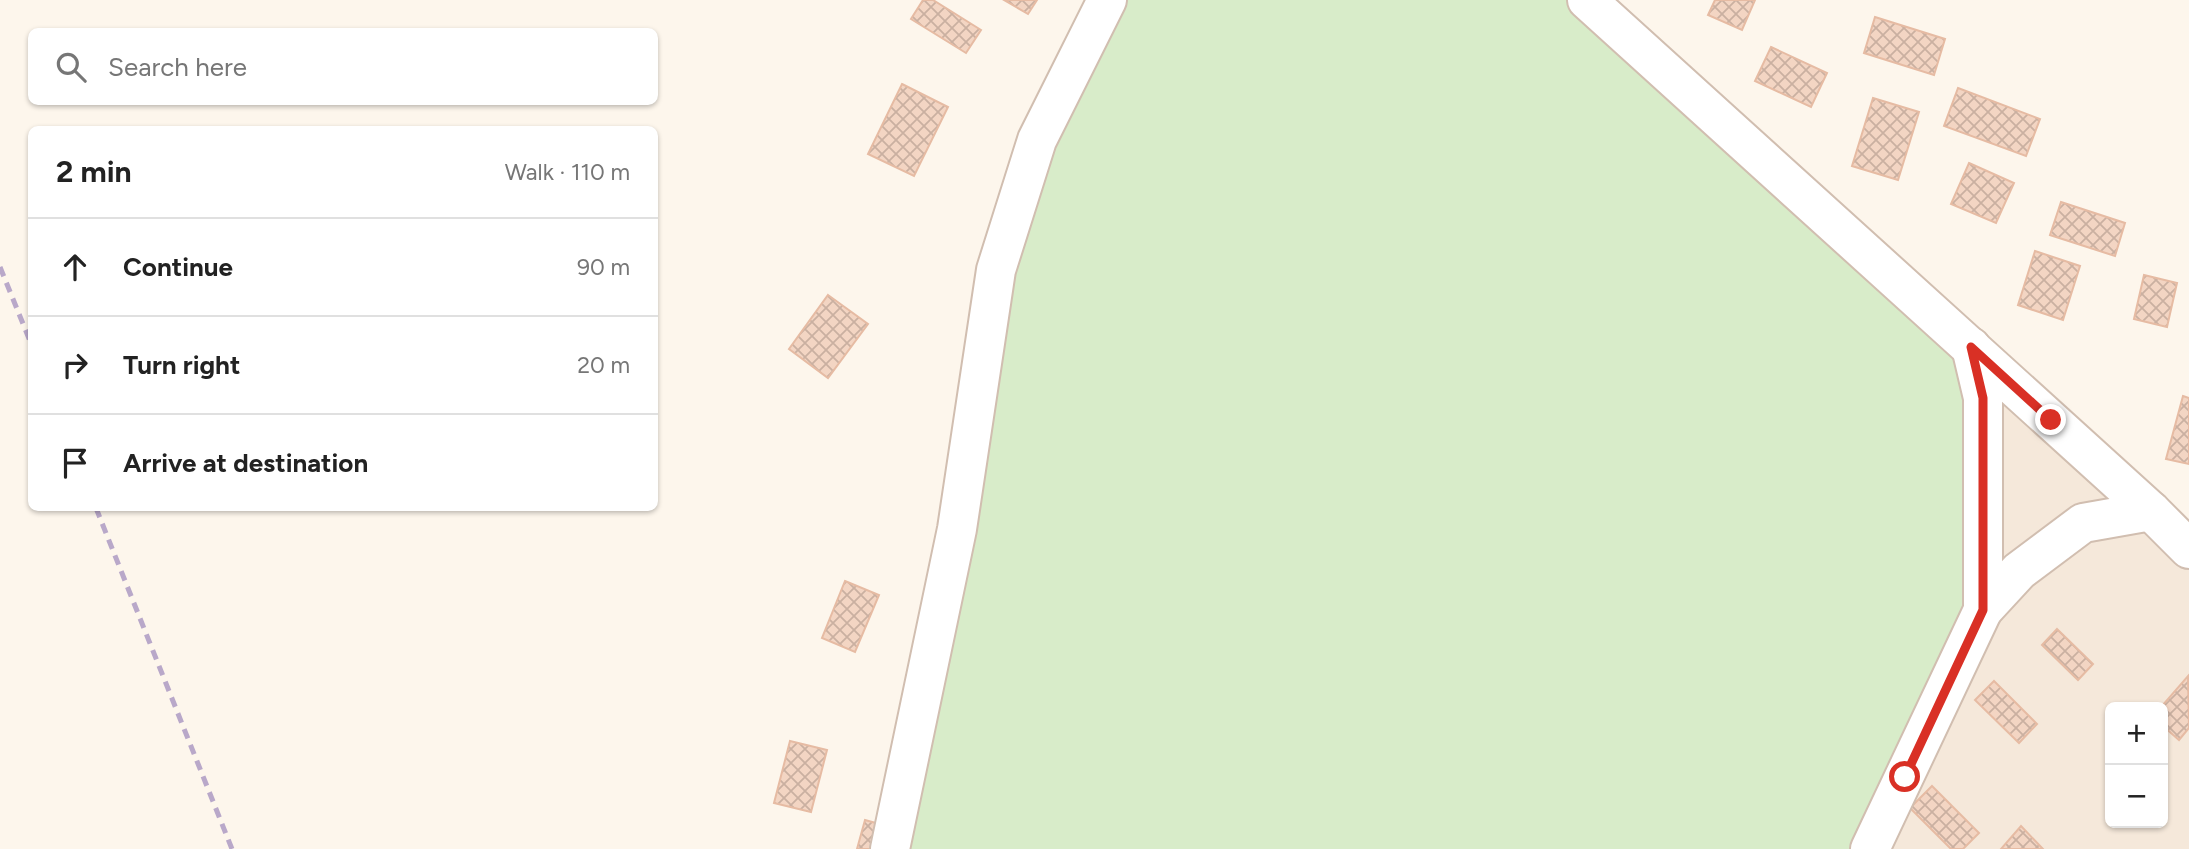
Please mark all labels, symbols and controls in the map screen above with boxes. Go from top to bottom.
search box [28,28,658,105]
icon: search [52,48,90,86]
text: Search here [108,51,247,83]
text: 2 min [56,153,132,190]
text: Walk · 110 m [505,158,630,186]
icon: ahead [56,248,94,286]
text: Continue [123,251,233,283]
text: 90 m [577,253,630,281]
icon: right [56,346,94,384]
text: Turn right [123,349,240,381]
text: 20 m [577,351,630,379]
route end [2035,404,2066,435]
icon: arrive [56,444,94,482]
text: Arrive at destination [123,447,368,479]
map controls [2105,702,2168,828]
button: + [2105,702,2168,765]
route start [1889,761,1920,792]
button: − [2105,765,2168,828]

